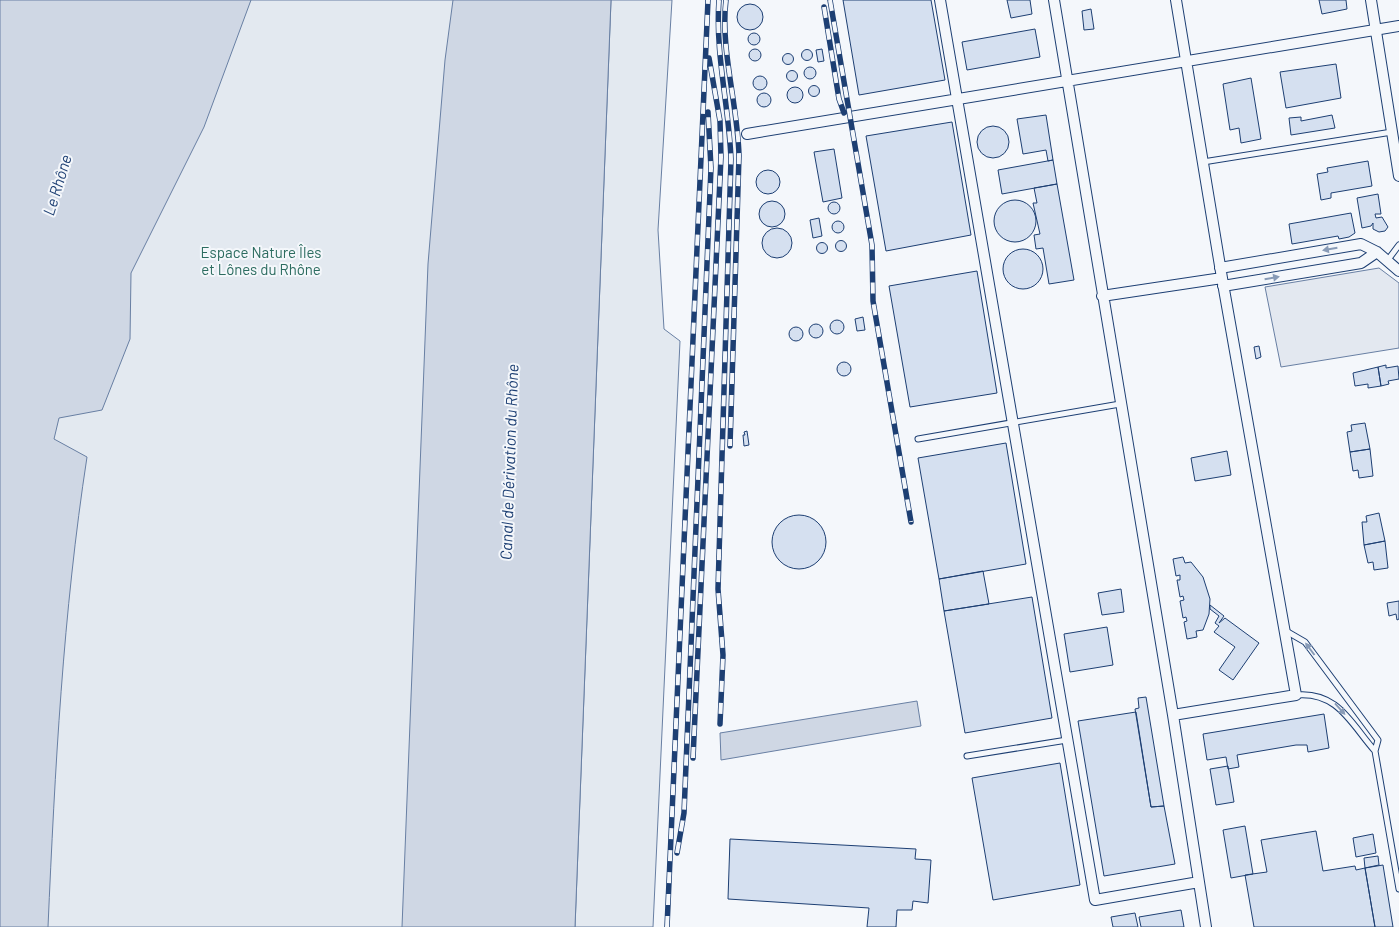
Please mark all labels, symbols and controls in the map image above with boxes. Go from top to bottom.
water label: Le Rhône [38,152,75,218]
park label: Espace Nature Îles et Lônes du Rhône [200,243,322,278]
one-way arrow [1322,245,1338,253]
one-way arrow [1264,274,1280,282]
water label: Canal de Dérivation du Rhône [496,364,521,560]
one-way arrow [1304,643,1315,656]
one-way arrow [1334,703,1346,715]

